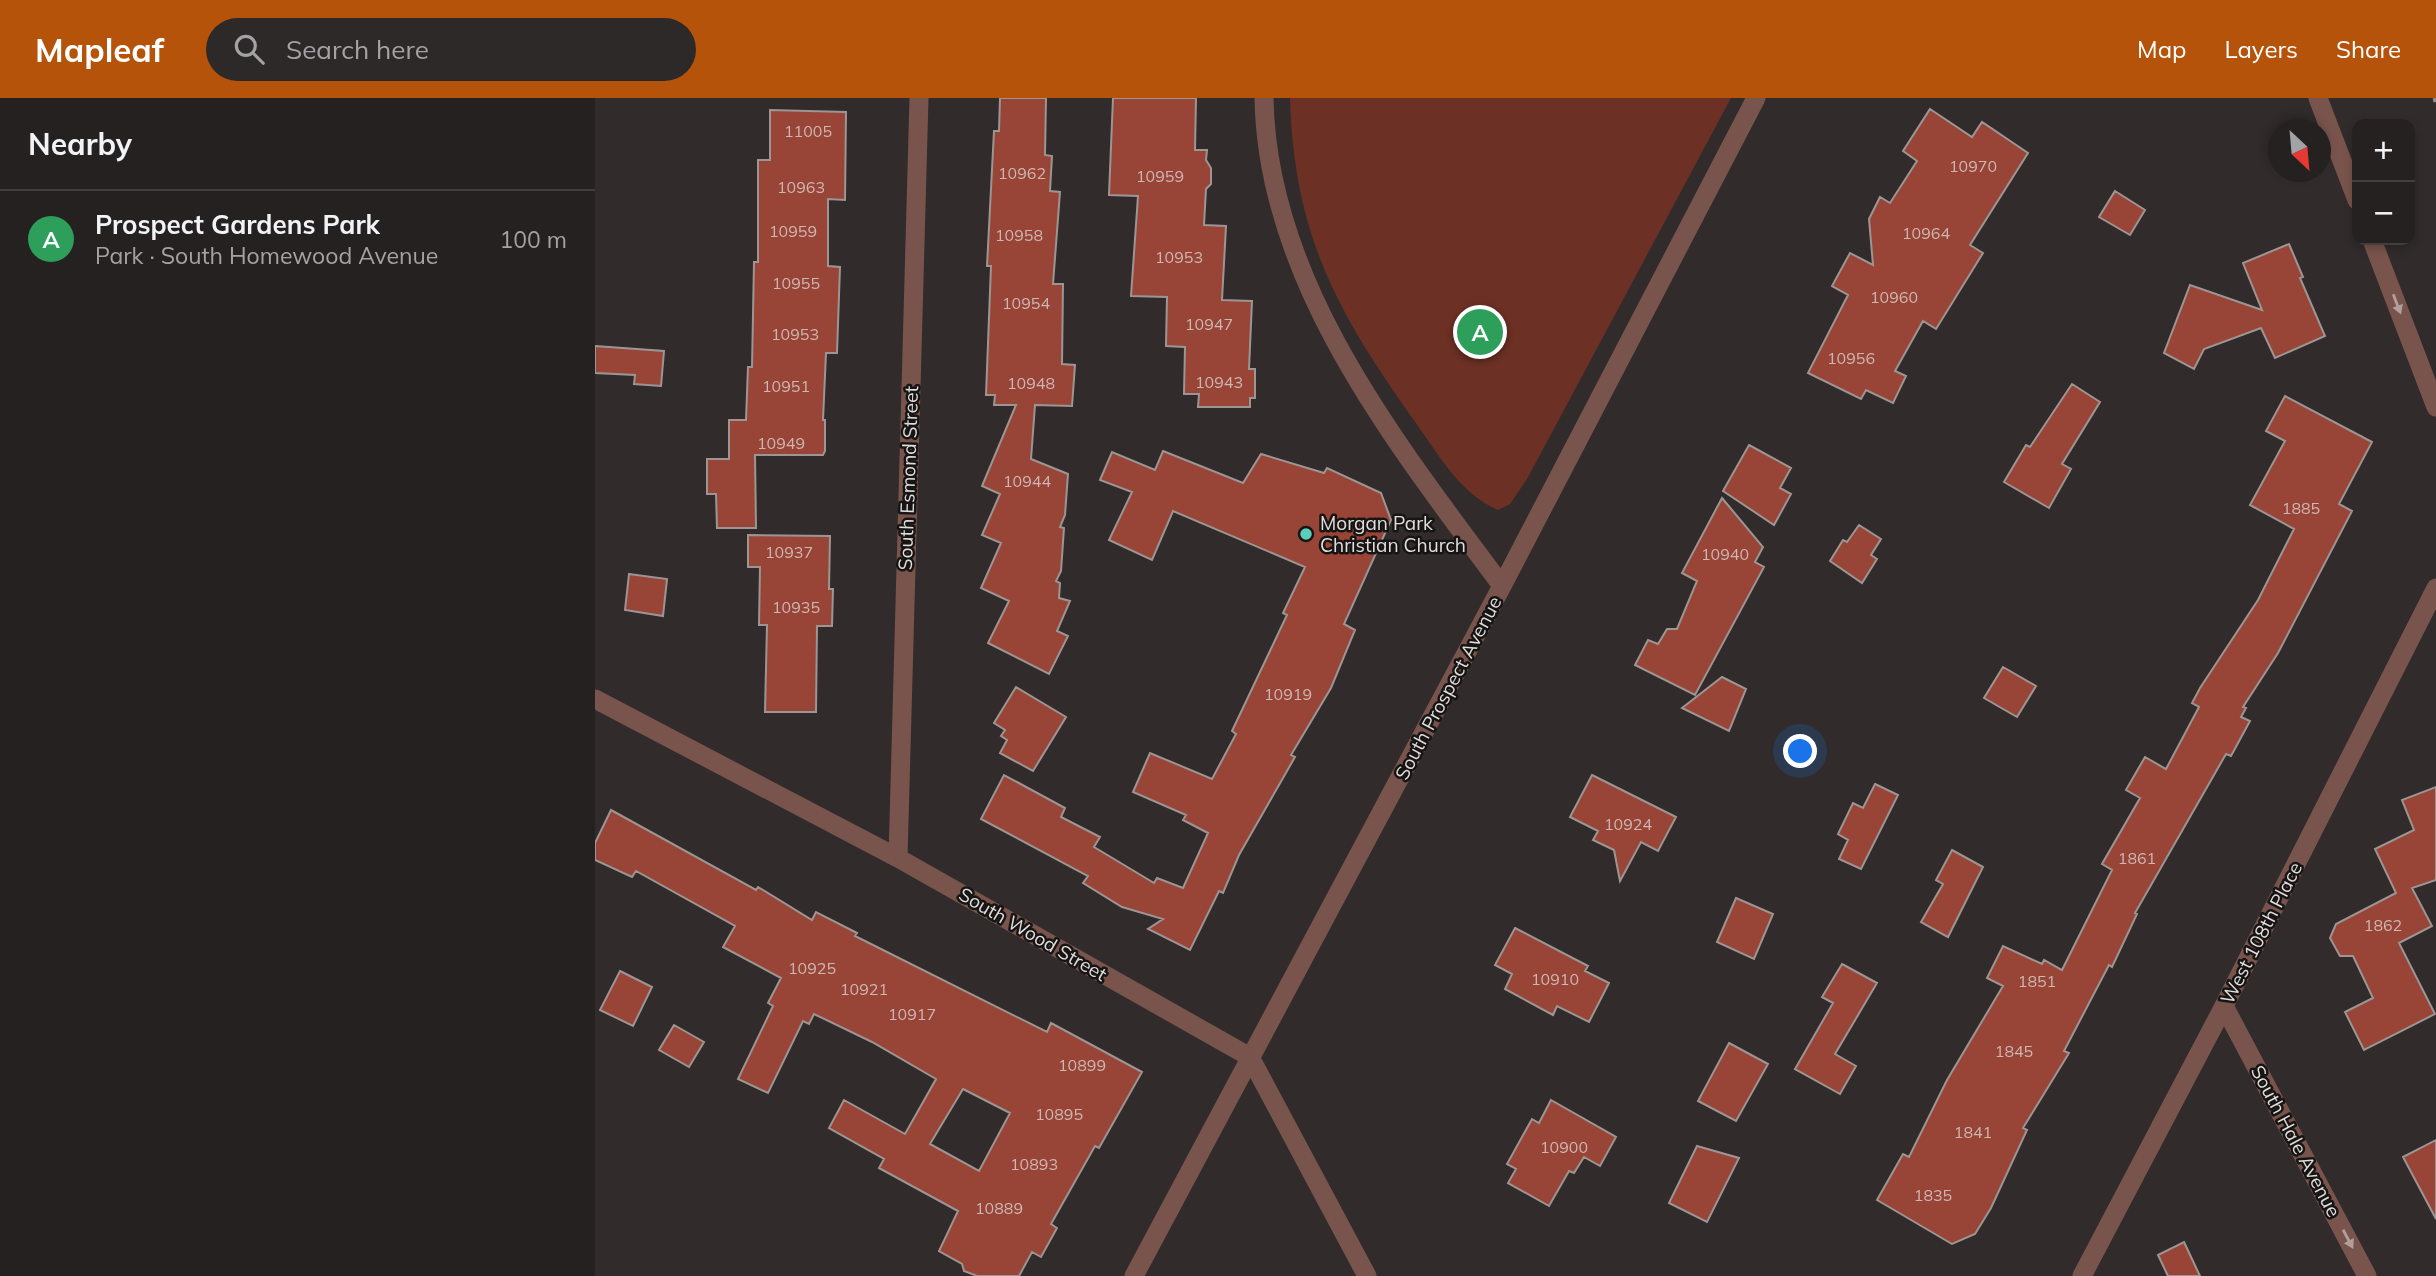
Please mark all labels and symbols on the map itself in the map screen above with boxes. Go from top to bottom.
north arrow [2268,119,2331,182]
house number: 11005 [784,121,832,141]
house number: 10970 [1949,156,1997,176]
house number: 10962 [998,163,1046,183]
house number: 10959 [1136,166,1184,186]
house number: 10963 [777,177,825,197]
house number: 10959 [769,221,817,241]
house number: 10964 [1902,223,1950,243]
house number: 10958 [995,225,1043,245]
house number: 10953 [1155,247,1203,267]
house number: 10955 [772,273,820,293]
house number: 10960 [1870,287,1918,307]
house number: 10954 [1002,293,1050,313]
one-way arrow [2391,293,2402,314]
pin: A [1457,306,1503,358]
house number: 10947 [1185,314,1233,334]
house number: 10953 [771,324,819,344]
house number: 10956 [1827,348,1875,368]
house number: 10943 [1195,372,1243,392]
house number: 10948 [1007,373,1055,393]
house number: 10951 [762,376,810,396]
street label: South Esmond Street [893,385,923,571]
house number: 10949 [757,433,805,453]
house number: 10944 [1003,471,1051,491]
house number: 1885 [2282,498,2320,518]
place label: Morgan Park Christian Church [1320,511,1466,557]
marker: Morgan Park Christian Church [1298,526,1314,542]
house number: 10937 [765,542,813,562]
house number: 10940 [1701,544,1749,564]
street label: South Prospect Avenue [1389,592,1507,784]
house number: 10935 [772,597,820,617]
house number: 10919 [1264,684,1312,704]
your location [1783,734,1817,768]
house number: 10924 [1604,814,1652,834]
house number: 1861 [2118,848,2156,868]
street label: West 108th Place [2215,858,2307,1008]
street label: South Wood Street [955,882,1112,986]
house number: 1862 [2364,915,2402,935]
house number: 10925 [788,958,836,978]
house number: 10910 [1531,969,1579,989]
house number: 1851 [2018,971,2056,991]
house number: 10921 [840,979,888,999]
house number: 10917 [888,1004,936,1024]
house number: 1845 [1995,1041,2033,1061]
house number: 10899 [1058,1055,1106,1075]
street label: South Hale Avenue [2246,1061,2346,1221]
house number: 10895 [1035,1104,1083,1124]
house number: 1841 [1954,1122,1992,1142]
house number: 10900 [1540,1137,1588,1157]
house number: 10893 [1010,1154,1058,1174]
house number: 1835 [1914,1185,1952,1205]
house number: 10889 [975,1198,1023,1218]
one-way arrow [2342,1229,2354,1249]

